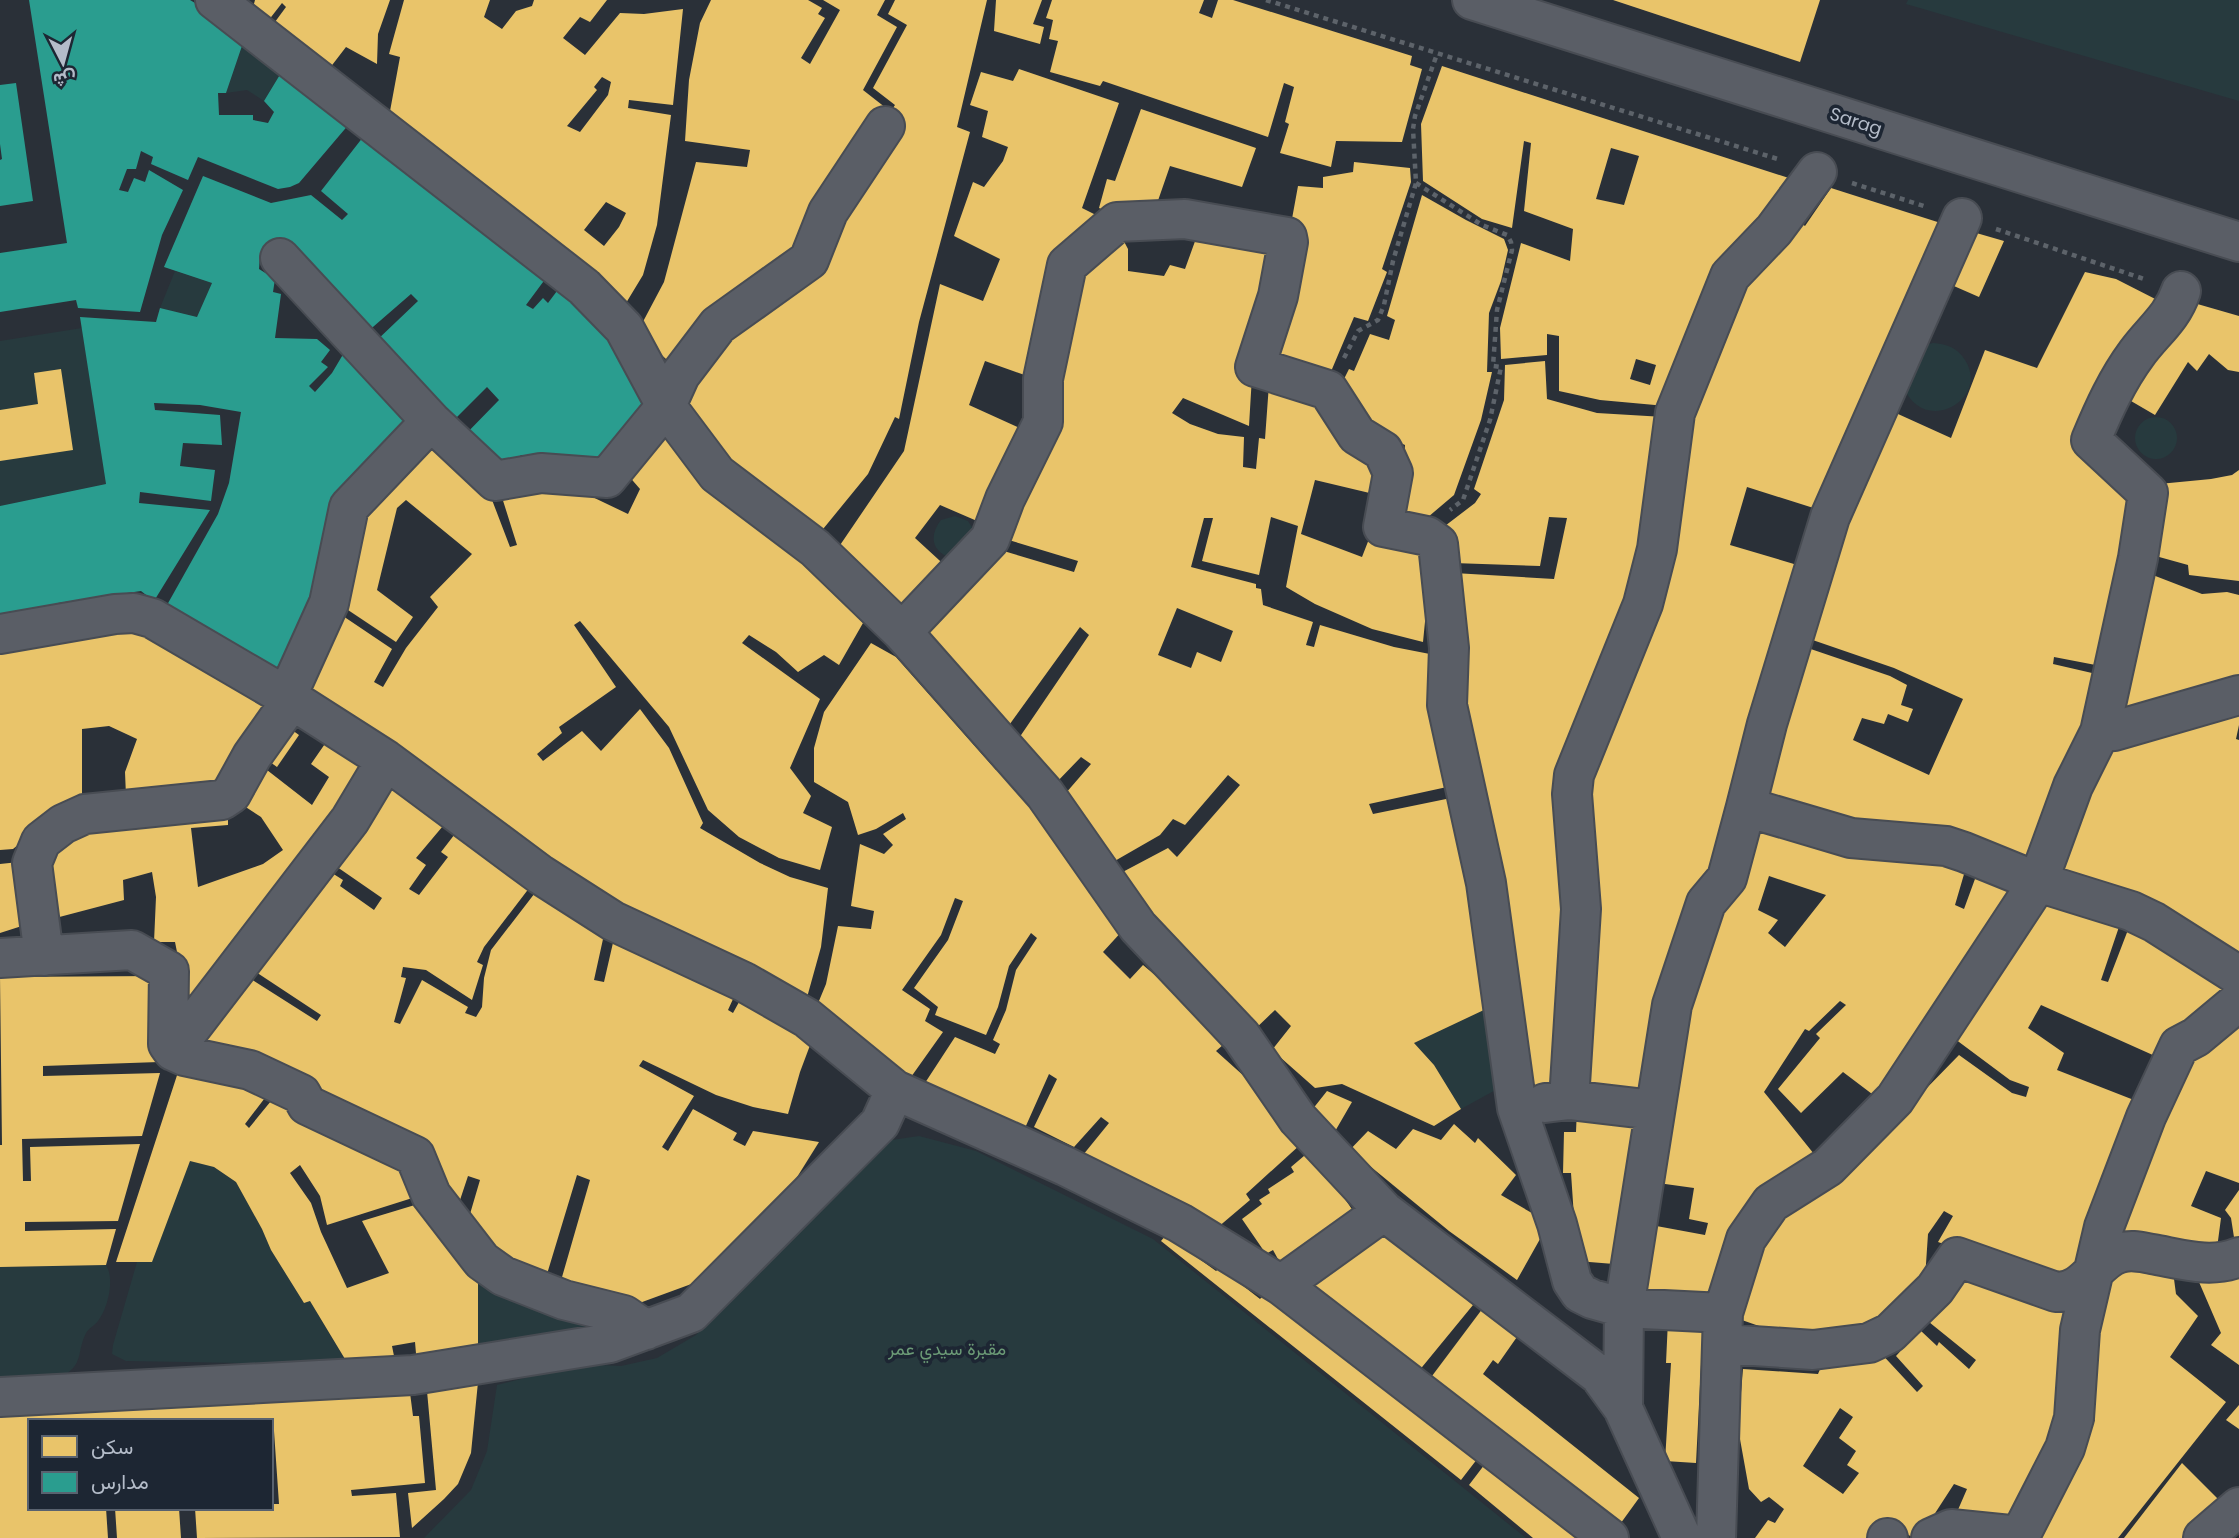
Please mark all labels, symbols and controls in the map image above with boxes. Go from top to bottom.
north arrow [28,28,98,98]
text: ش [52,65,77,94]
street label: Sarag [1827,101,1885,141]
park label: مقبرة سيدي عمر [887,1336,1006,1364]
legend [28,1419,273,1510]
text: سكن [91,1432,133,1461]
text: مدارس [91,1467,149,1496]

